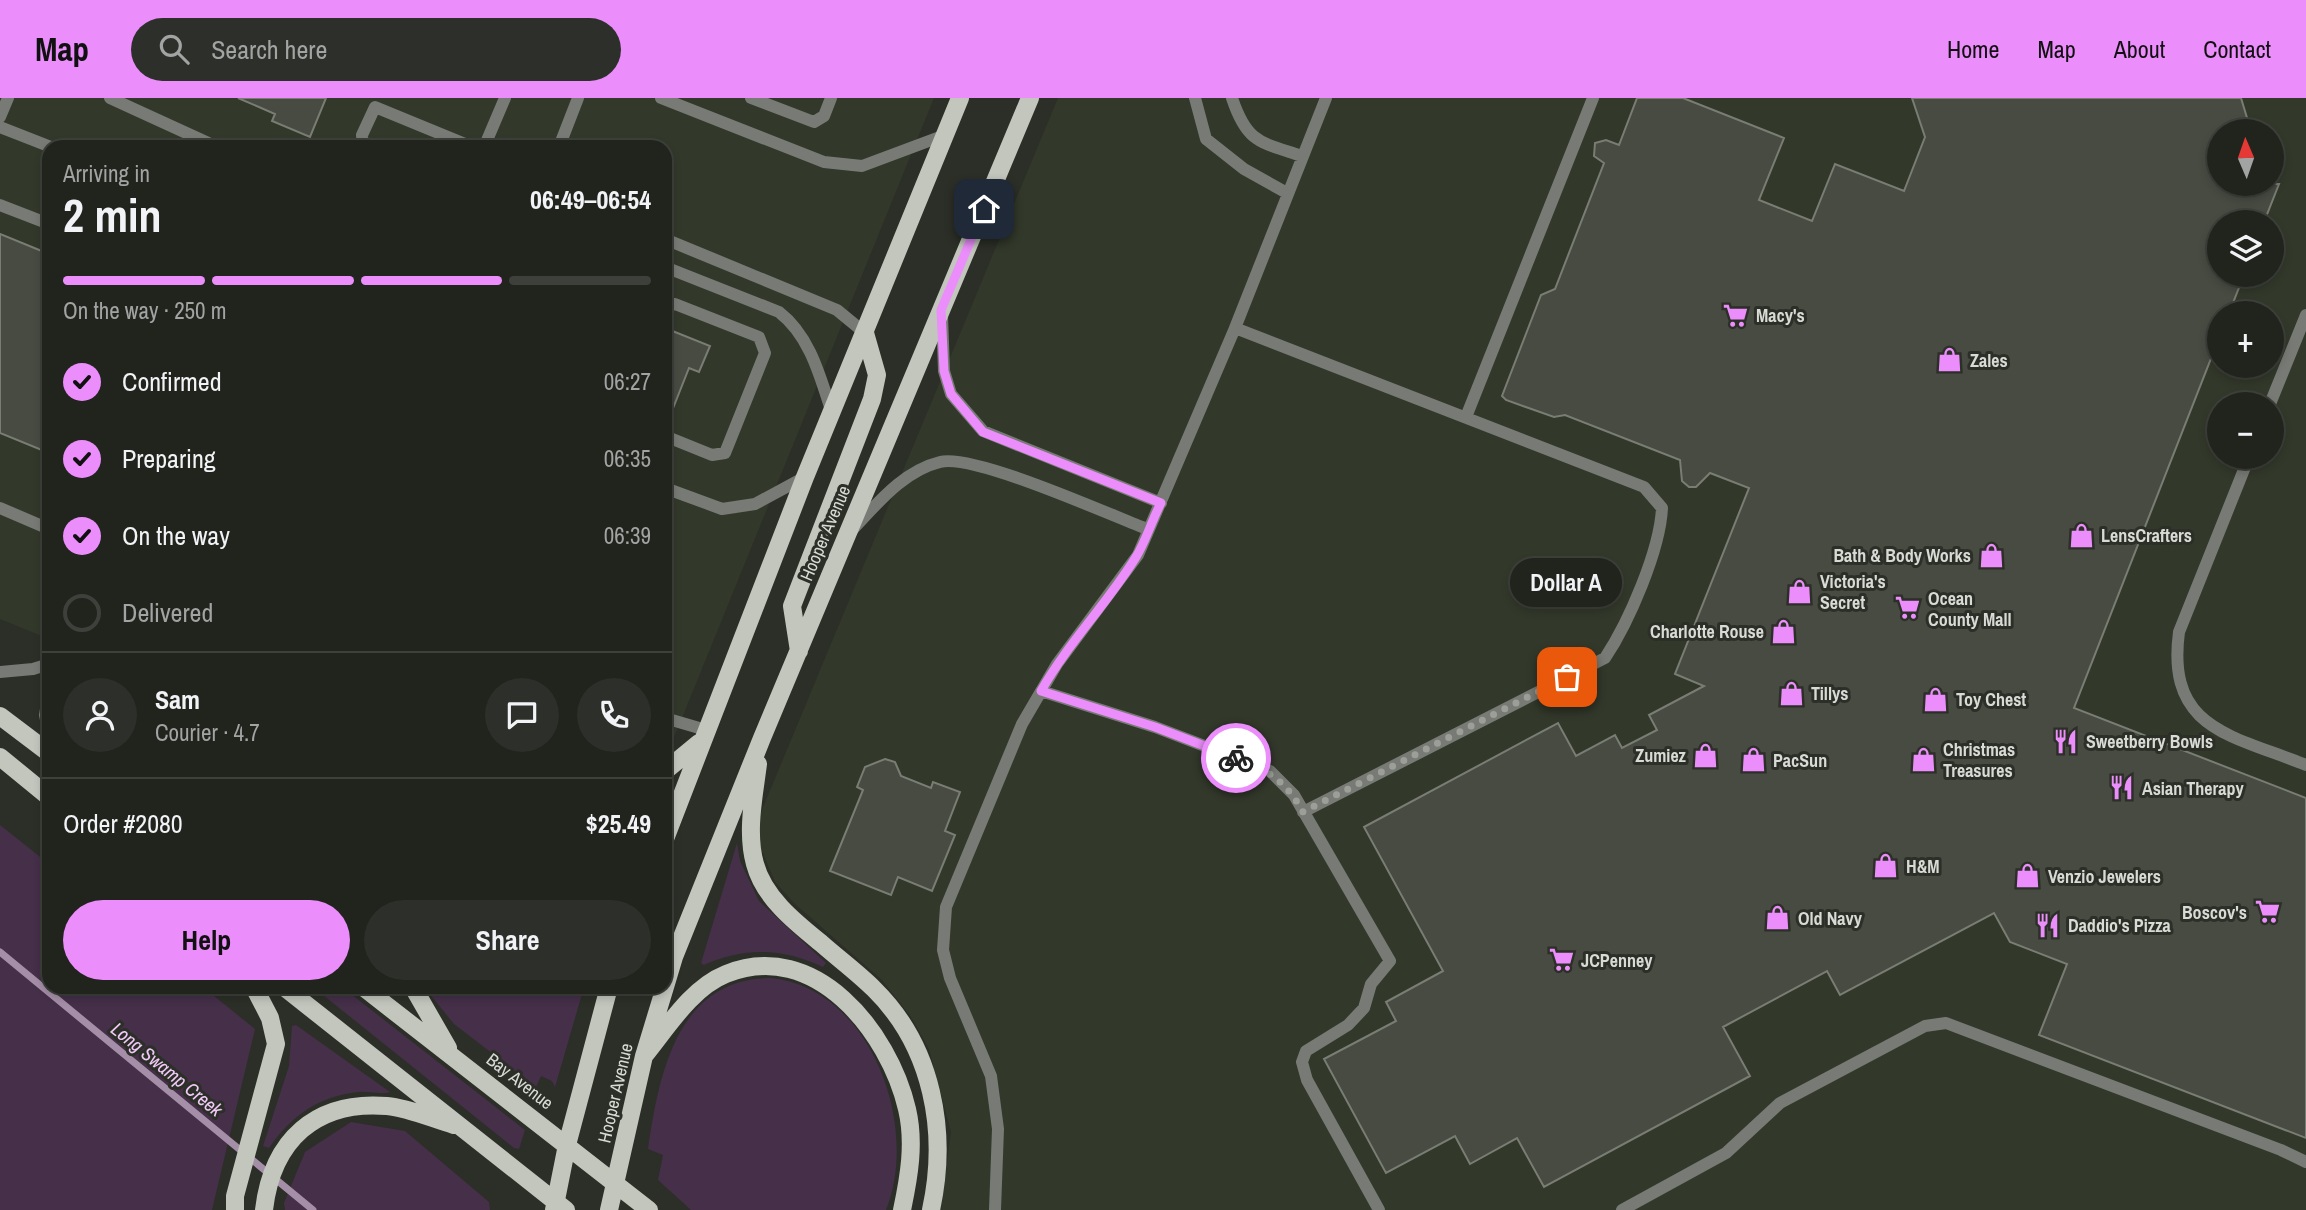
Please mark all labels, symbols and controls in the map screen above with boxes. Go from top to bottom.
search box [131,18,621,81]
text: Map [35,27,89,71]
icon: search [155,30,193,68]
text: Search here [211,32,327,67]
text: Home [1947,33,1999,65]
text: Map [2037,33,2076,65]
text: About [2114,33,2165,65]
text: Contact [2203,33,2271,65]
north arrow [2207,119,2284,196]
map controls [2207,119,2284,469]
text: Arriving in [63,158,150,189]
pin [954,179,1014,239]
text: 06:49–06:54 [530,182,651,217]
text: 2 min [63,184,162,246]
icon: home [965,190,1003,228]
button: layers [2207,210,2284,287]
text: On the way · 250 m [63,295,227,326]
supermarket icon: Macy's [1722,301,1750,329]
button: + [2207,301,2284,378]
place label: Macy's [1756,303,1805,328]
shop icon: Zales [1936,346,1964,374]
place label: Zales [1970,348,2008,373]
icon: check [63,363,101,401]
text: Confirmed [122,364,222,399]
text: 06:27 [604,366,651,397]
button: − [2207,392,2284,469]
icon: check [63,440,101,478]
text: Preparing [122,441,216,476]
text: 06:35 [604,443,651,474]
street label: Hooper Avenue [794,481,856,585]
icon: check [63,517,101,555]
text: On the way [122,518,230,553]
text: 06:39 [604,520,651,551]
shop icon: LensCrafters [2067,521,2095,549]
place label: LensCrafters [2101,523,2192,548]
shop icon: Bath & Body Works [1977,541,2005,569]
place label: Bath & Body Works [1833,543,1971,568]
callout: Dollar A [1511,558,1623,607]
text: Dollar A [1530,567,1602,598]
place label: Victoria's Secret [1820,569,1886,615]
shop icon: Victoria's Secret [1786,577,1814,605]
place label: Ocean County Mall [1928,586,2012,632]
supermarket icon: Ocean County Mall [1894,594,1922,622]
text: Delivered [122,595,213,630]
shop icon: Charlotte Rouse [1770,617,1798,645]
place label: Charlotte Rouse [1650,619,1764,644]
pin [1537,647,1597,707]
icon: bag [1548,658,1586,696]
button: person [63,678,137,752]
button: chat [485,678,559,752]
button: phone [577,678,651,752]
shop icon: Tillys [1777,679,1805,707]
place label: Tillys [1811,681,1849,706]
text: Sam [155,682,200,717]
shop icon: Toy Chest [1922,685,1950,713]
place label: Toy Chest [1956,687,2026,712]
text: Courier · 4.7 [155,717,260,748]
courier [1201,723,1271,793]
restaurant icon: Sweetberry Bowls [2052,727,2080,755]
place label: Sweetberry Bowls [2086,729,2213,754]
place label: Christmas Treasures [1943,737,2015,783]
icon: bike [1217,739,1255,777]
shop icon: Zumiez [1692,741,1720,769]
place label: Zumiez [1635,743,1687,768]
shop icon: Christmas Treasures [1909,745,1937,773]
shop icon: PacSun [1739,746,1767,774]
place label: PacSun [1773,748,1827,773]
restaurant icon: Asian Therapy [2108,774,2136,802]
place label: Asian Therapy [2142,776,2245,801]
text: Order #2080 [63,806,183,841]
text: $25.49 [586,806,651,841]
shop icon: H&M [1872,852,1900,880]
place label: H&M [1906,854,1940,879]
shop icon: Venzio Jewelers [2014,862,2042,890]
place label: Venzio Jewelers [2048,864,2161,889]
supermarket icon: Boscov's [2253,898,2281,926]
button: Help [63,900,350,980]
button: Share [364,900,651,980]
place label: Boscov's [2182,900,2247,925]
shop icon: Old Navy [1764,904,1792,932]
place label: Old Navy [1798,906,1863,931]
restaurant icon: Daddio's Pizza [2034,911,2062,939]
place label: Daddio's Pizza [2068,913,2172,938]
supermarket icon: JCPenney [1547,946,1575,974]
place label: JCPenney [1581,948,1653,973]
water label: Long Swamp Creek [106,1016,229,1123]
street label: Hooper Avenue [591,1041,639,1145]
street label: Bay Avenue [481,1047,559,1115]

